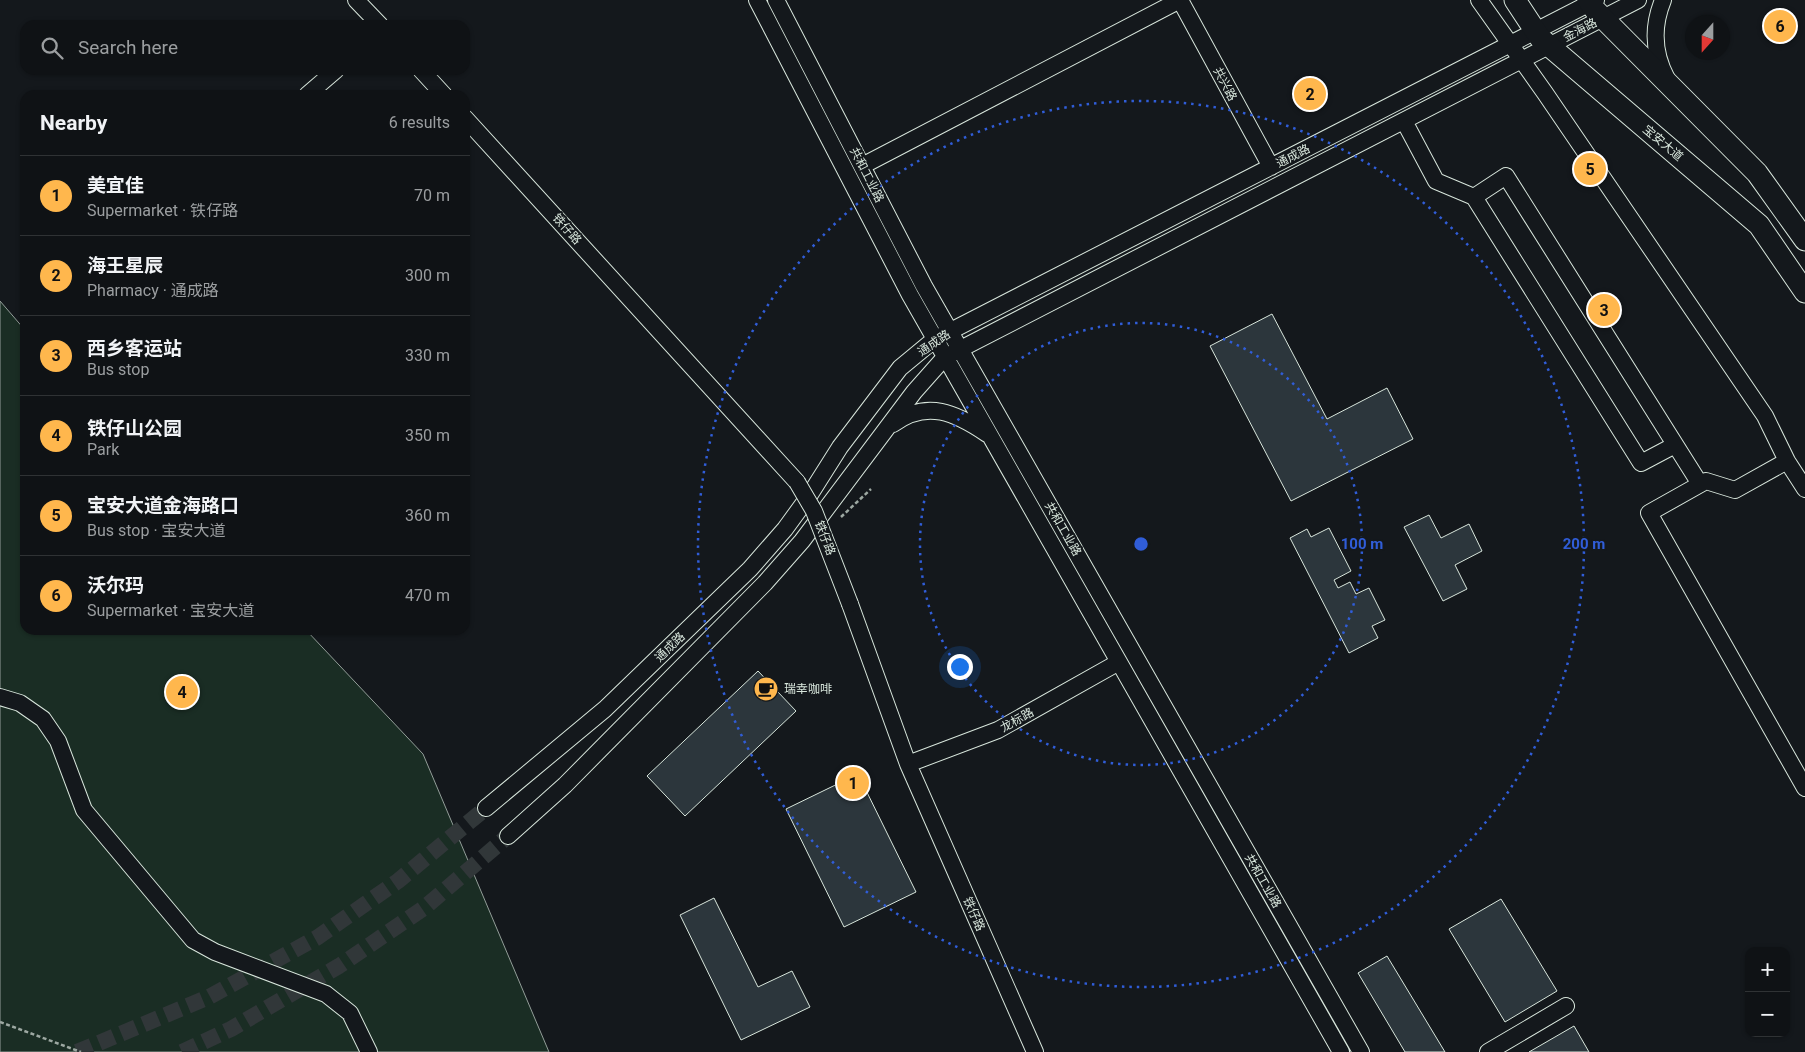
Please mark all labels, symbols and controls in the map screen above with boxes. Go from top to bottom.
pin: 6 [1764,7,1796,45]
north arrow [1685,15,1730,60]
street label: 金海路 [1561,16,1599,44]
search box [20,20,470,75]
icon: search [38,34,66,62]
text: Search here [78,36,178,59]
street label: 共兴路 [1210,65,1240,103]
pin: 2 [1294,75,1326,113]
text: Nearby [40,111,107,135]
text: 6 results [389,113,450,132]
street label: 宝安大道 [1640,122,1686,164]
street label: 通成路 [1274,142,1312,170]
street label: 共和工业路 [847,145,887,205]
pin: 5 [1574,150,1606,188]
text: 美宜佳 [87,174,144,197]
text: 1 [51,186,61,205]
text: 70 m [414,186,450,205]
text: Supermarket · 铁仔路 [87,201,238,220]
street label: 铁仔路 [550,211,584,247]
text: 海王星辰 [87,254,163,277]
text: 2 [51,266,61,285]
text: 300 m [405,266,450,285]
text: Pharmacy · 通成路 [87,281,219,300]
pin: 3 [1588,291,1620,329]
street label: 通成路 [915,327,953,359]
text: 西乡客运站 [87,337,182,360]
text: 3 [51,346,61,365]
text: 330 m [405,346,450,365]
text: Bus stop [87,360,149,379]
text: 铁仔山公园 [87,417,182,440]
text: 4 [51,426,61,445]
text: 350 m [405,426,450,445]
text: Park [87,440,119,459]
text: 宝安大道金海路口 [87,494,239,517]
street label: 共和工业路 [1042,500,1084,558]
text: 5 [51,506,61,525]
text: 360 m [405,506,450,525]
street label: 铁仔路 [812,519,838,557]
text: Bus stop · 宝安大道 [87,521,226,540]
centre of rings [1132,535,1150,553]
text: 100 m [1341,535,1383,553]
text: 200 m [1563,535,1605,553]
text: 沃尔玛 [87,574,144,597]
text: 6 [51,586,61,605]
text: 470 m [405,586,450,605]
text: Supermarket · 宝安大道 [87,601,254,620]
street label: 通成路 [652,629,688,665]
your location [947,654,973,680]
pin: 4 [166,673,198,711]
cafe icon: 瑞幸咖啡 [753,676,779,702]
place label: 瑞幸咖啡 [784,682,832,696]
street label: 龙标路 [998,705,1036,735]
pin: 1 [837,764,869,802]
street label: 共和工业路 [1242,852,1284,910]
street label: 铁仔路 [960,895,988,933]
map controls [1745,947,1790,1037]
button: + [1745,947,1790,992]
button: − [1745,992,1790,1037]

